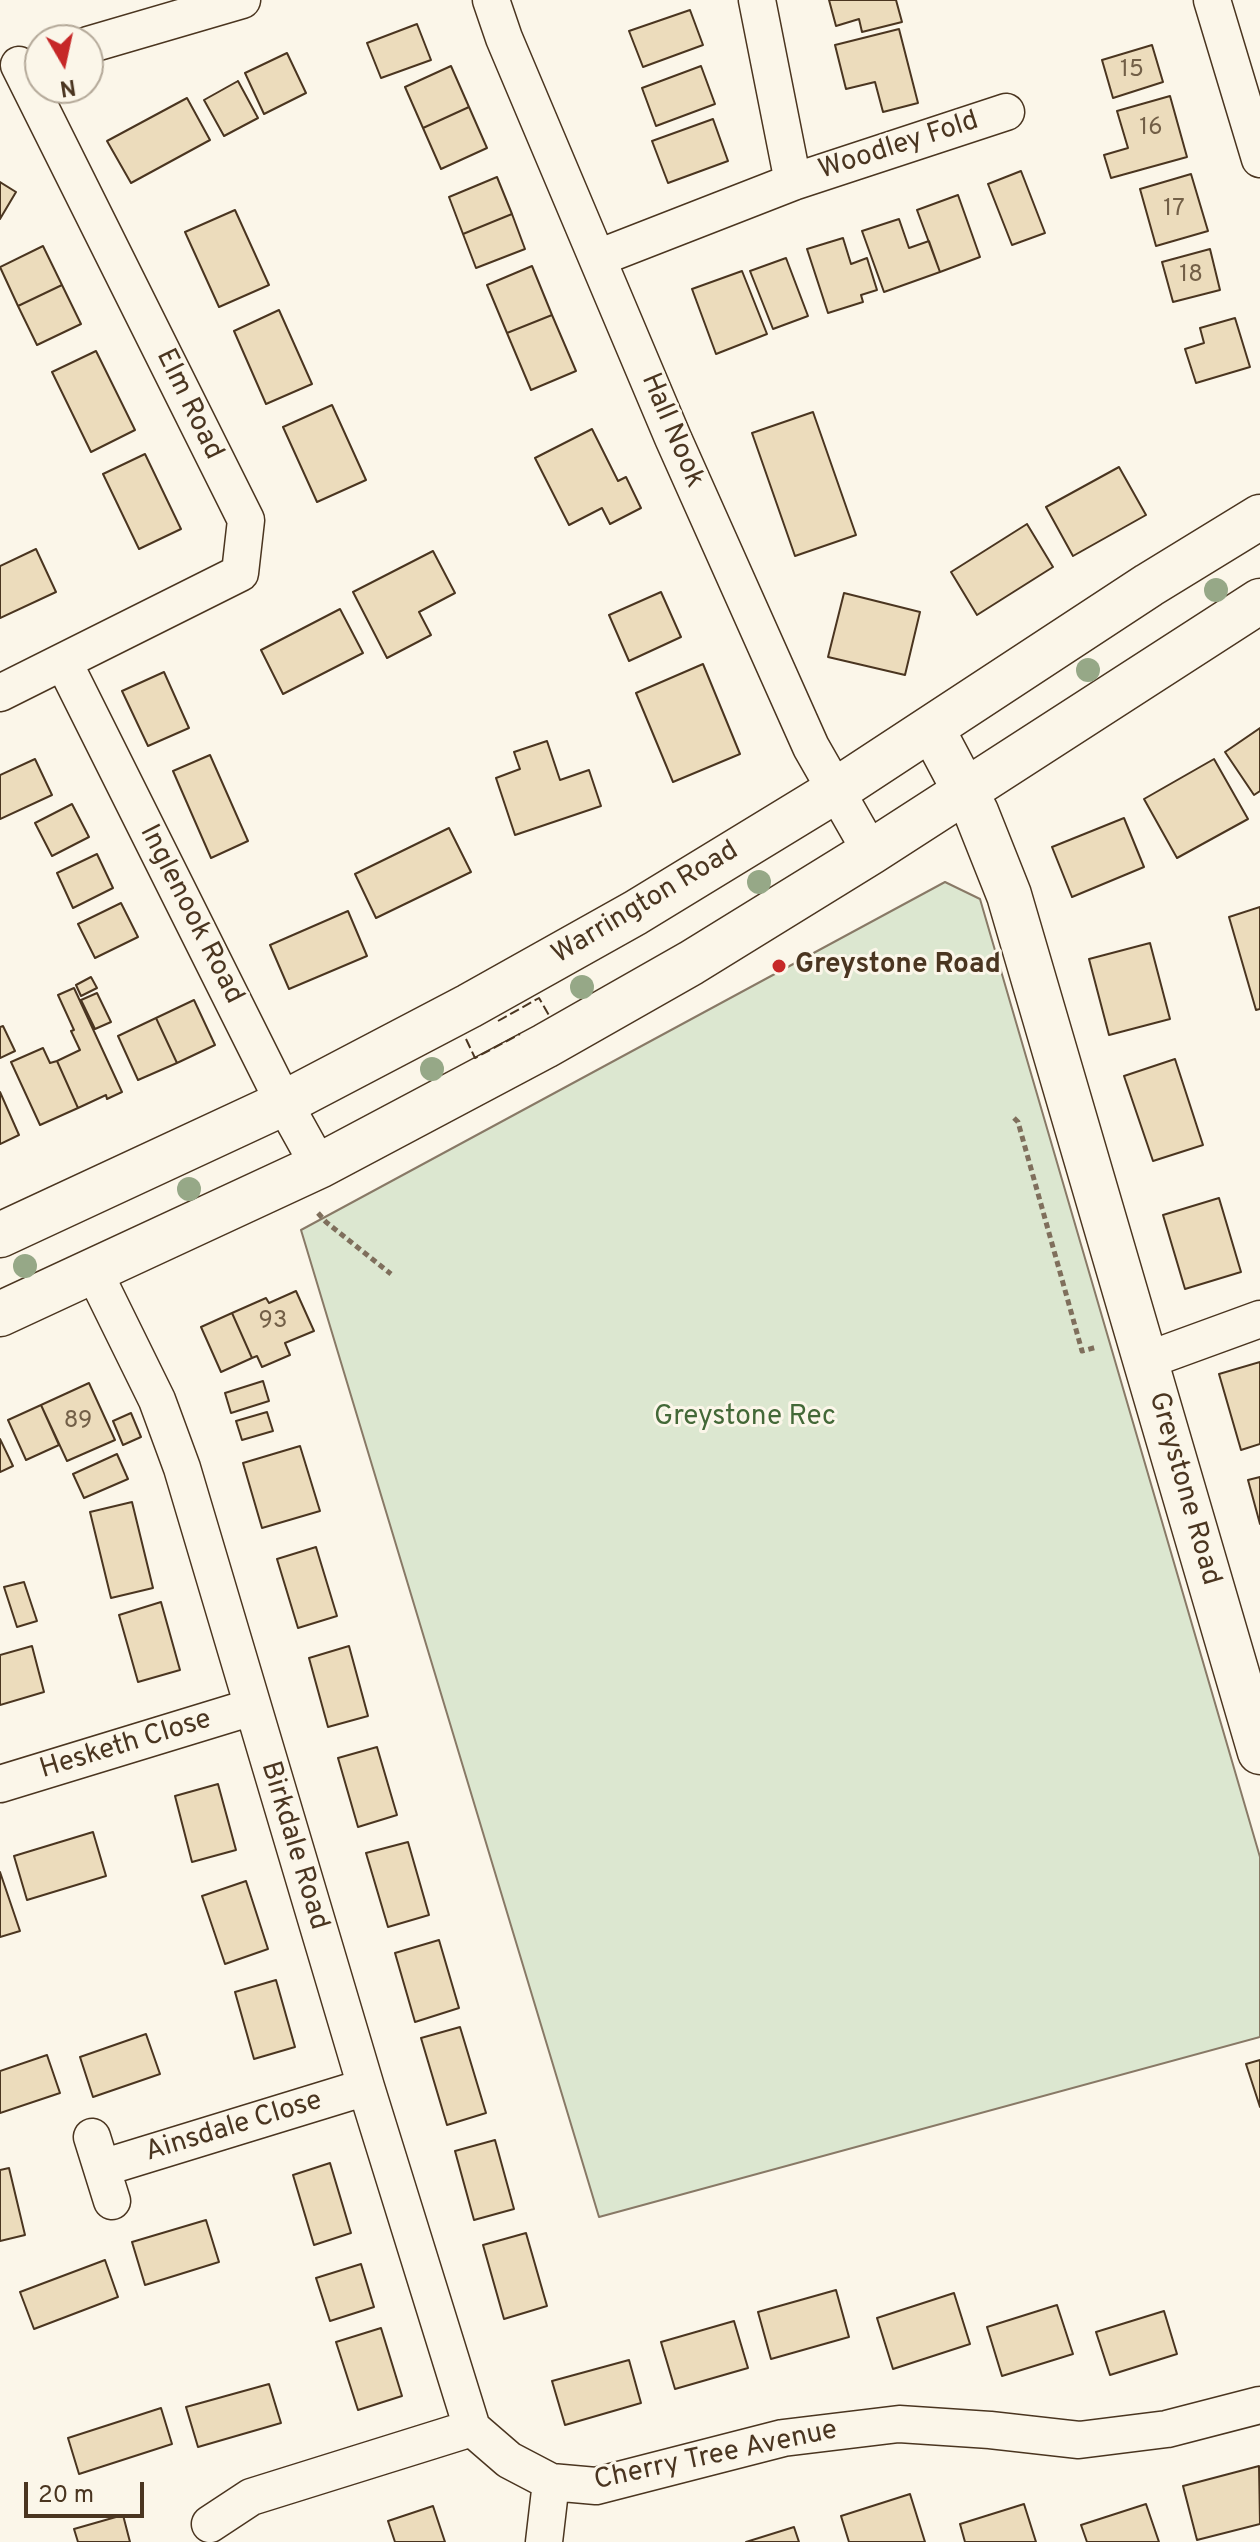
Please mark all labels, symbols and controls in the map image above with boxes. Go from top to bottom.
north arrow [24,24,104,104]
house number: 15 [1120,57,1144,85]
text: N [58,72,77,101]
street label: Woodley Fold [815,105,983,189]
house number: 16 [1139,115,1163,143]
house number: 17 [1163,196,1185,224]
house number: 18 [1179,262,1203,290]
street label: Elm Road [147,344,229,466]
street label: Hall Nook [632,369,710,493]
street label: Inglenook Road [130,820,250,1010]
street label: Warrington Road [547,835,745,973]
place label: Greystone Road [795,949,1001,983]
marker: Greystone Road [770,957,788,975]
house number: 93 [259,1308,287,1336]
street label: Greystone Road [1139,1388,1227,1590]
park label: Greystone Rec [654,1401,836,1435]
house number: 89 [64,1408,92,1436]
street label: Hesketh Close [36,1704,216,1788]
street label: Birkdale Road [251,1758,335,1934]
street label: Ainsdale Close [142,2085,326,2171]
street label: Cherry Tree Avenue [591,2415,841,2499]
scale bar [28,2466,148,2516]
text: 20 m [38,2481,94,2511]

